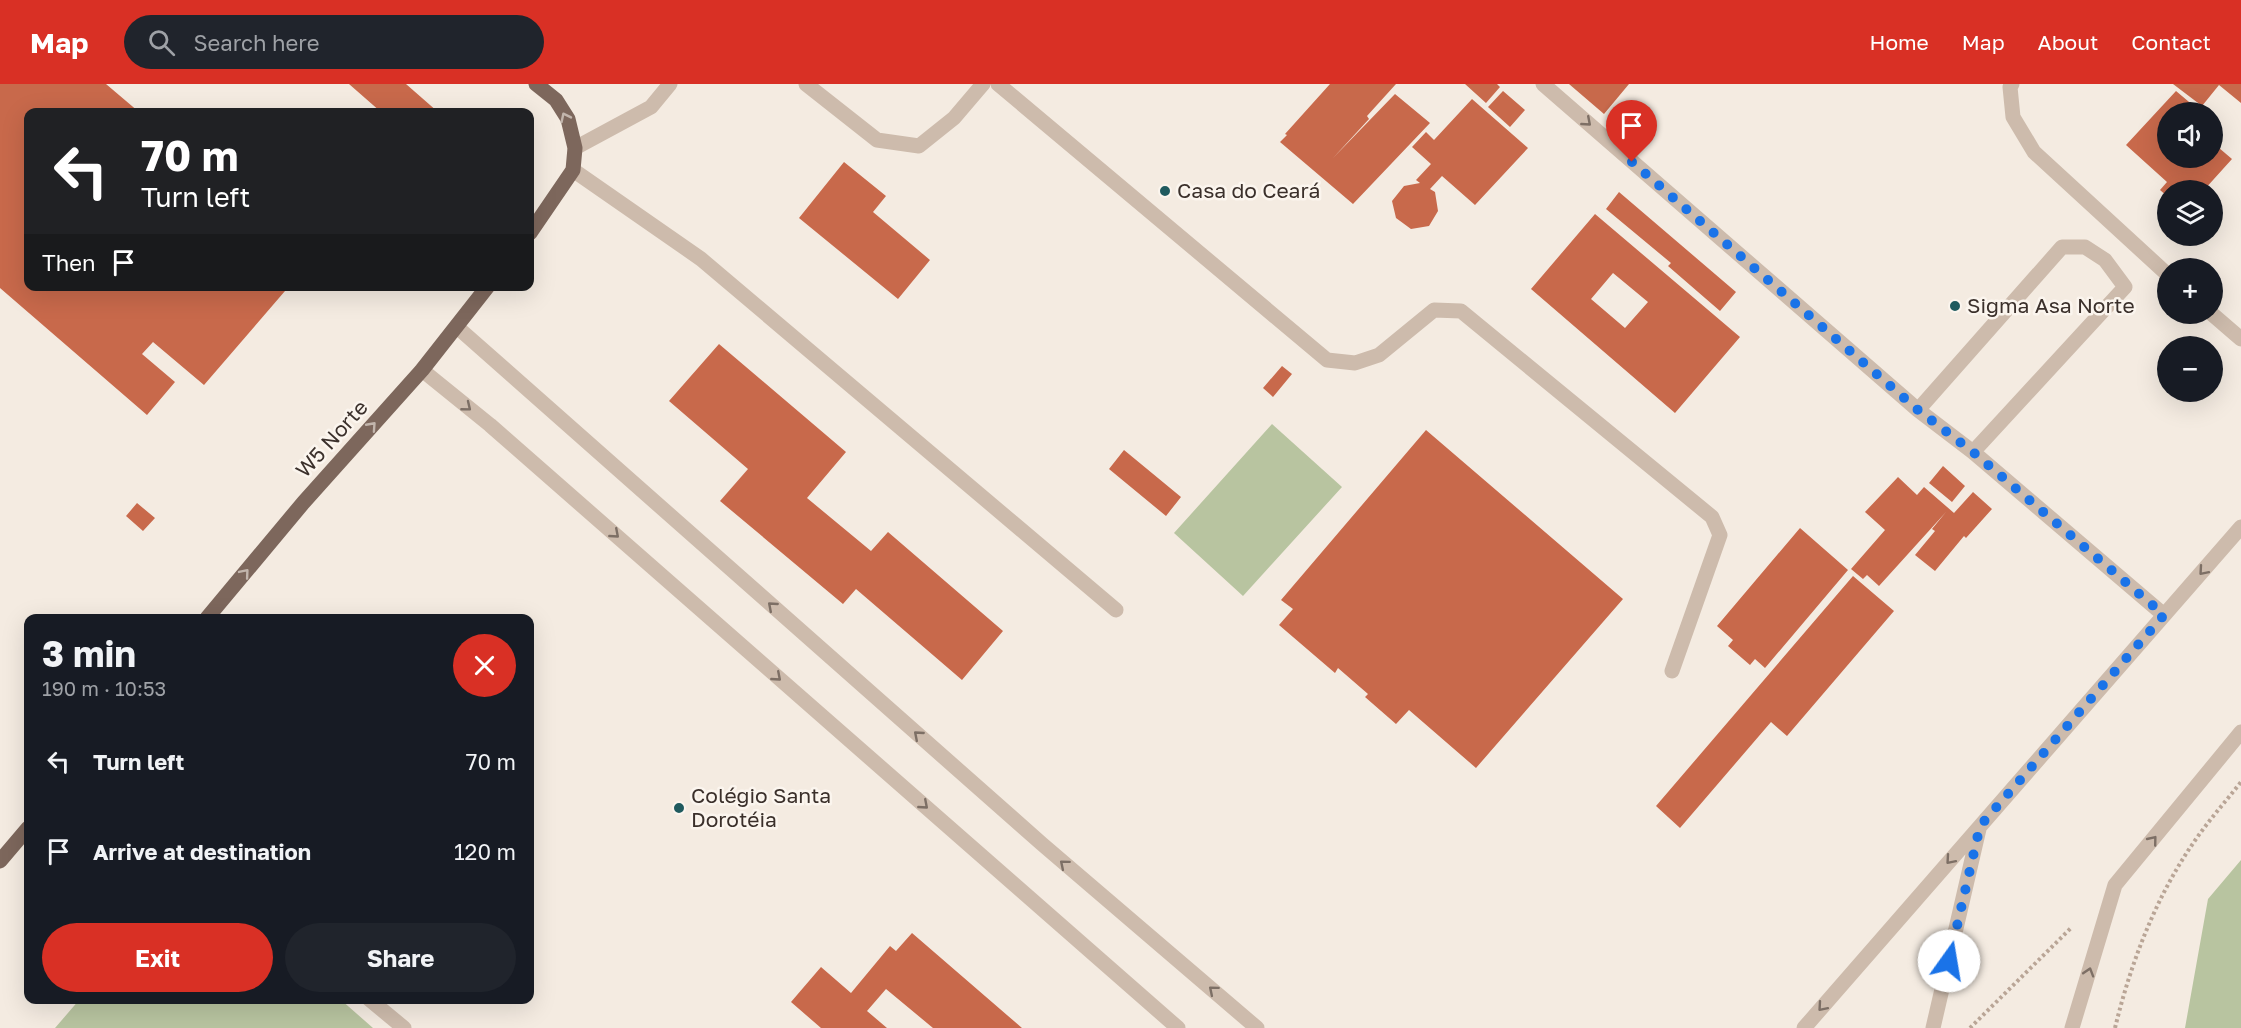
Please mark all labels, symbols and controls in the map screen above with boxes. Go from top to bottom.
search box [124,15,544,69]
text: Map [30,26,88,59]
icon: search [145,26,178,59]
text: Search here [193,29,319,56]
text: Home [1869,29,1929,55]
text: Map [1962,29,2005,55]
text: About [2038,29,2098,55]
text: Contact [2131,29,2211,55]
pin [1606,100,1657,162]
map controls [2157,102,2223,402]
button: sound [2157,102,2223,168]
icon: arrive [1615,109,1648,142]
one-way arrow [561,112,573,123]
one-way arrow [1580,115,1591,126]
text: 70 m [141,130,238,180]
icon: left [42,132,120,210]
place label: Casa do Ceará [1177,177,1320,203]
button: layers [2157,180,2223,246]
text: Turn left [141,181,250,213]
marker: Casa do Ceará [1158,184,1172,198]
icon: arrive [107,246,140,279]
text: Then [42,249,95,276]
button: + [2157,258,2223,324]
place label: Sigma Asa Norte [1967,292,2135,318]
marker: Sigma Asa Norte [1948,299,1962,313]
button: − [2157,336,2223,402]
street label: W5 Norte [290,394,373,482]
one-way arrow [460,399,471,410]
one-way arrow [365,422,376,432]
one-way arrow [608,527,619,538]
one-way arrow [2199,564,2210,575]
one-way arrow [237,569,248,580]
one-way arrow [768,602,779,613]
text: 3 min [42,632,136,675]
button: close [453,634,516,697]
one-way arrow [770,670,781,681]
text: 190 m · 10:53 [42,676,166,700]
one-way arrow [914,731,925,742]
icon: left [42,745,75,778]
text: Turn left [93,748,184,775]
text: 70 m [466,748,516,775]
place label: Colégio Santa Dorotéia [691,782,831,832]
one-way arrow [917,798,927,809]
marker: Colégio Santa Dorotéia [672,801,686,815]
icon: arrive [42,835,75,868]
one-way arrow [2145,835,2156,846]
text: Arrive at destination [93,838,311,865]
text: 120 m [454,838,516,865]
one-way arrow [1946,853,1957,864]
one-way arrow [1060,860,1071,871]
button: Exit [42,923,273,992]
button: Share [285,923,516,992]
position arrow [1917,929,1981,993]
one-way arrow [2082,967,2094,978]
one-way arrow [1209,986,1220,997]
one-way arrow [1818,1000,1829,1011]

